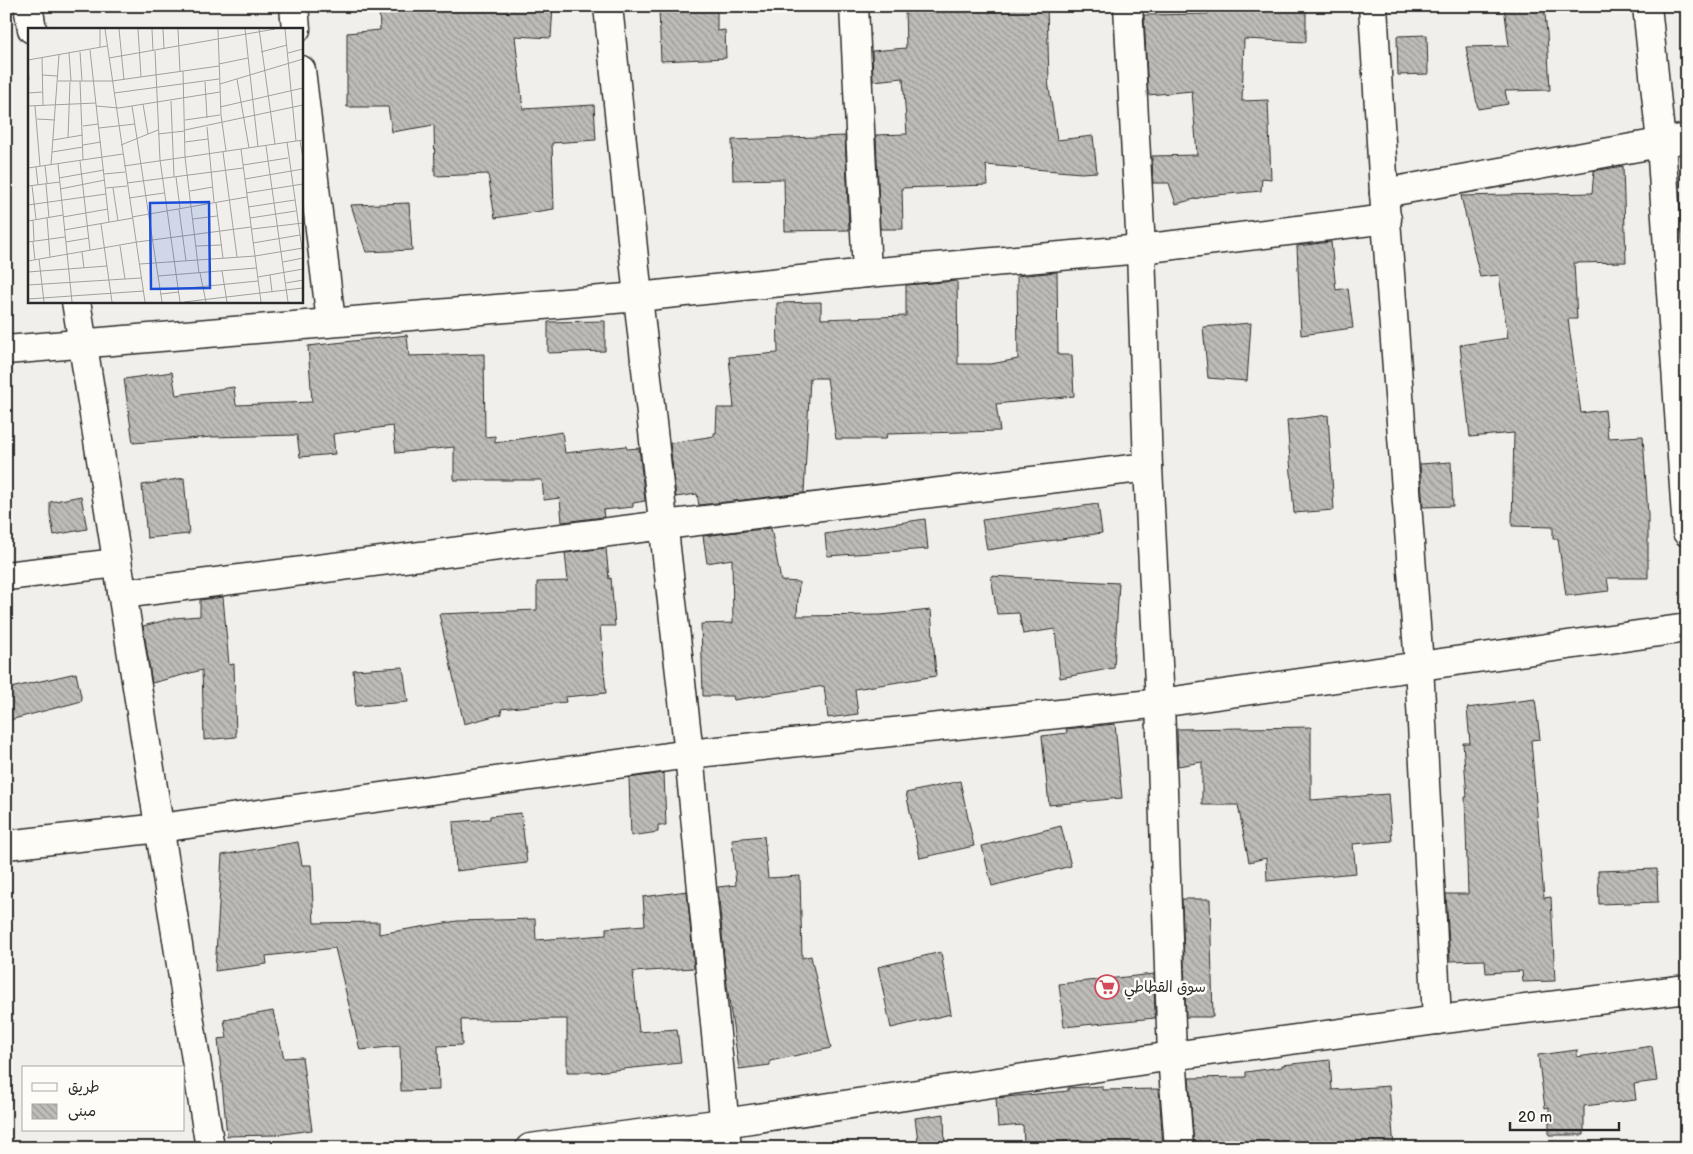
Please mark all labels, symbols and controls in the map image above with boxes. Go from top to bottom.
inset map [28,28,302,302]
supermarket icon: سوق القطاطي [1094,974,1120,1000]
place label: سوق القطاطي [1124,978,1206,1000]
legend [22,1066,185,1132]
text: طريق [68,1078,100,1097]
scale bar [1510,1099,1619,1131]
text: مبنى [68,1102,96,1121]
text: 20 m [1518,1108,1552,1127]

